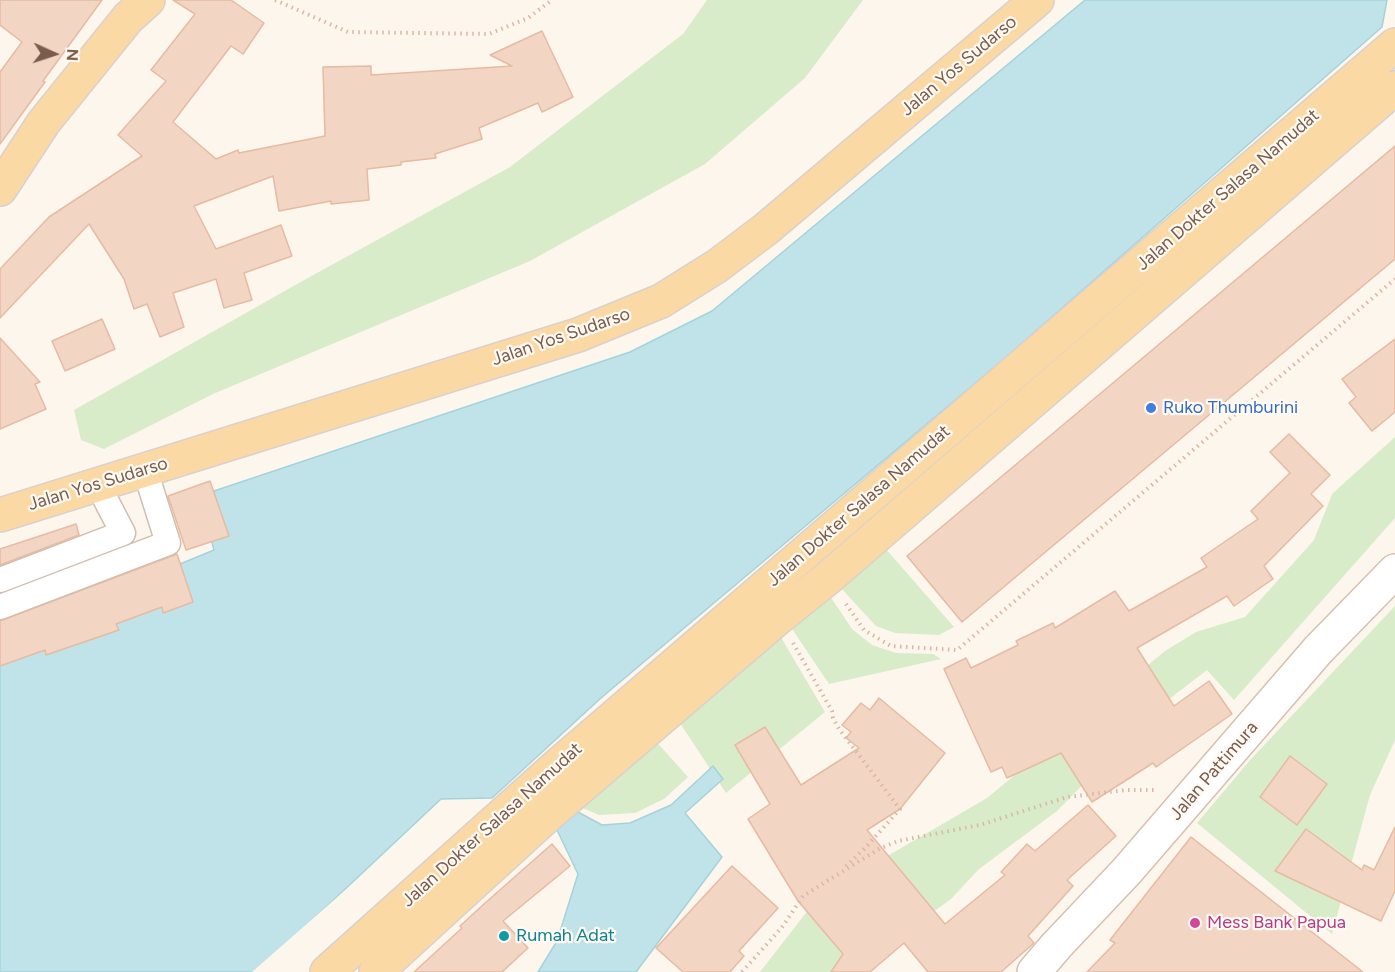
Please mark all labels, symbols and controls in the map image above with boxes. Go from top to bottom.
street label: Jalan Yos Sudarso [897,11,1021,121]
north arrow [24,24,84,84]
text: N [63,48,82,62]
street label: Jalan Dokter Salasa Namudat [1132,105,1324,275]
street label: Jalan Yos Sudarso [489,303,633,371]
place label: Ruko Thumburini [1163,397,1298,419]
marker: Ruko Thumburini [1144,401,1158,415]
street label: Jalan Dokter Salasa Namudat [763,421,955,591]
street label: Jalan Yos Sudarso [26,452,170,516]
street label: Jalan Pattimura [1165,717,1263,825]
street label: Jalan Dokter Salasa Namudat [397,738,587,912]
place label: Mess Bank Papua [1207,912,1346,934]
marker: Mess Bank Papua [1188,916,1202,930]
place label: Rumah Adat [516,925,615,947]
marker: Rumah Adat [497,929,511,943]

